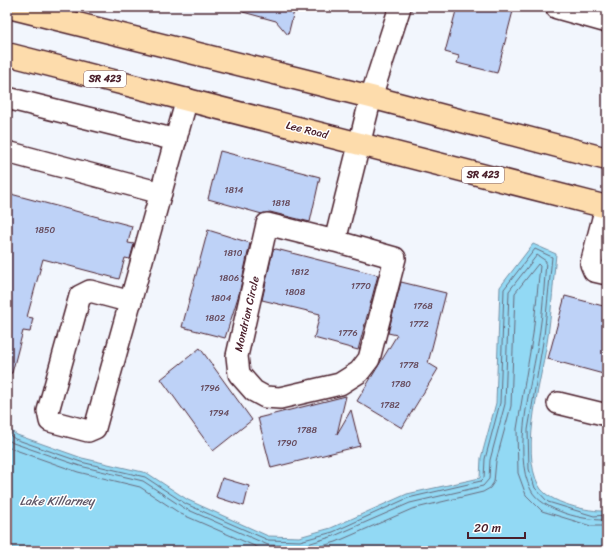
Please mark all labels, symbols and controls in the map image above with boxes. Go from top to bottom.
road number: SR 423 [84,71,126,87]
street label: Lee Road [284,116,331,145]
road number: SR 423 [462,167,504,183]
house number: 1814 [225,182,244,198]
house number: 1818 [272,195,291,211]
house number: 1850 [35,222,56,238]
house number: 1810 [224,245,243,261]
house number: 1812 [291,264,309,280]
house number: 1806 [219,270,239,286]
street label: Mondrian Circle [229,274,265,354]
house number: 1770 [351,278,371,294]
house number: 1808 [285,284,306,300]
house number: 1804 [211,290,232,306]
house number: 1768 [413,298,433,314]
house number: 1802 [205,310,225,326]
house number: 1772 [409,316,429,332]
house number: 1776 [338,325,358,341]
house number: 1778 [399,357,419,373]
house number: 1780 [391,376,411,392]
house number: 1796 [200,380,220,396]
house number: 1782 [380,397,400,413]
house number: 1794 [209,405,229,421]
house number: 1788 [297,422,317,438]
house number: 1790 [277,435,297,451]
water label: Lake Killarney [20,490,96,512]
scale bar [468,514,525,540]
text: 20 m [474,517,501,539]

